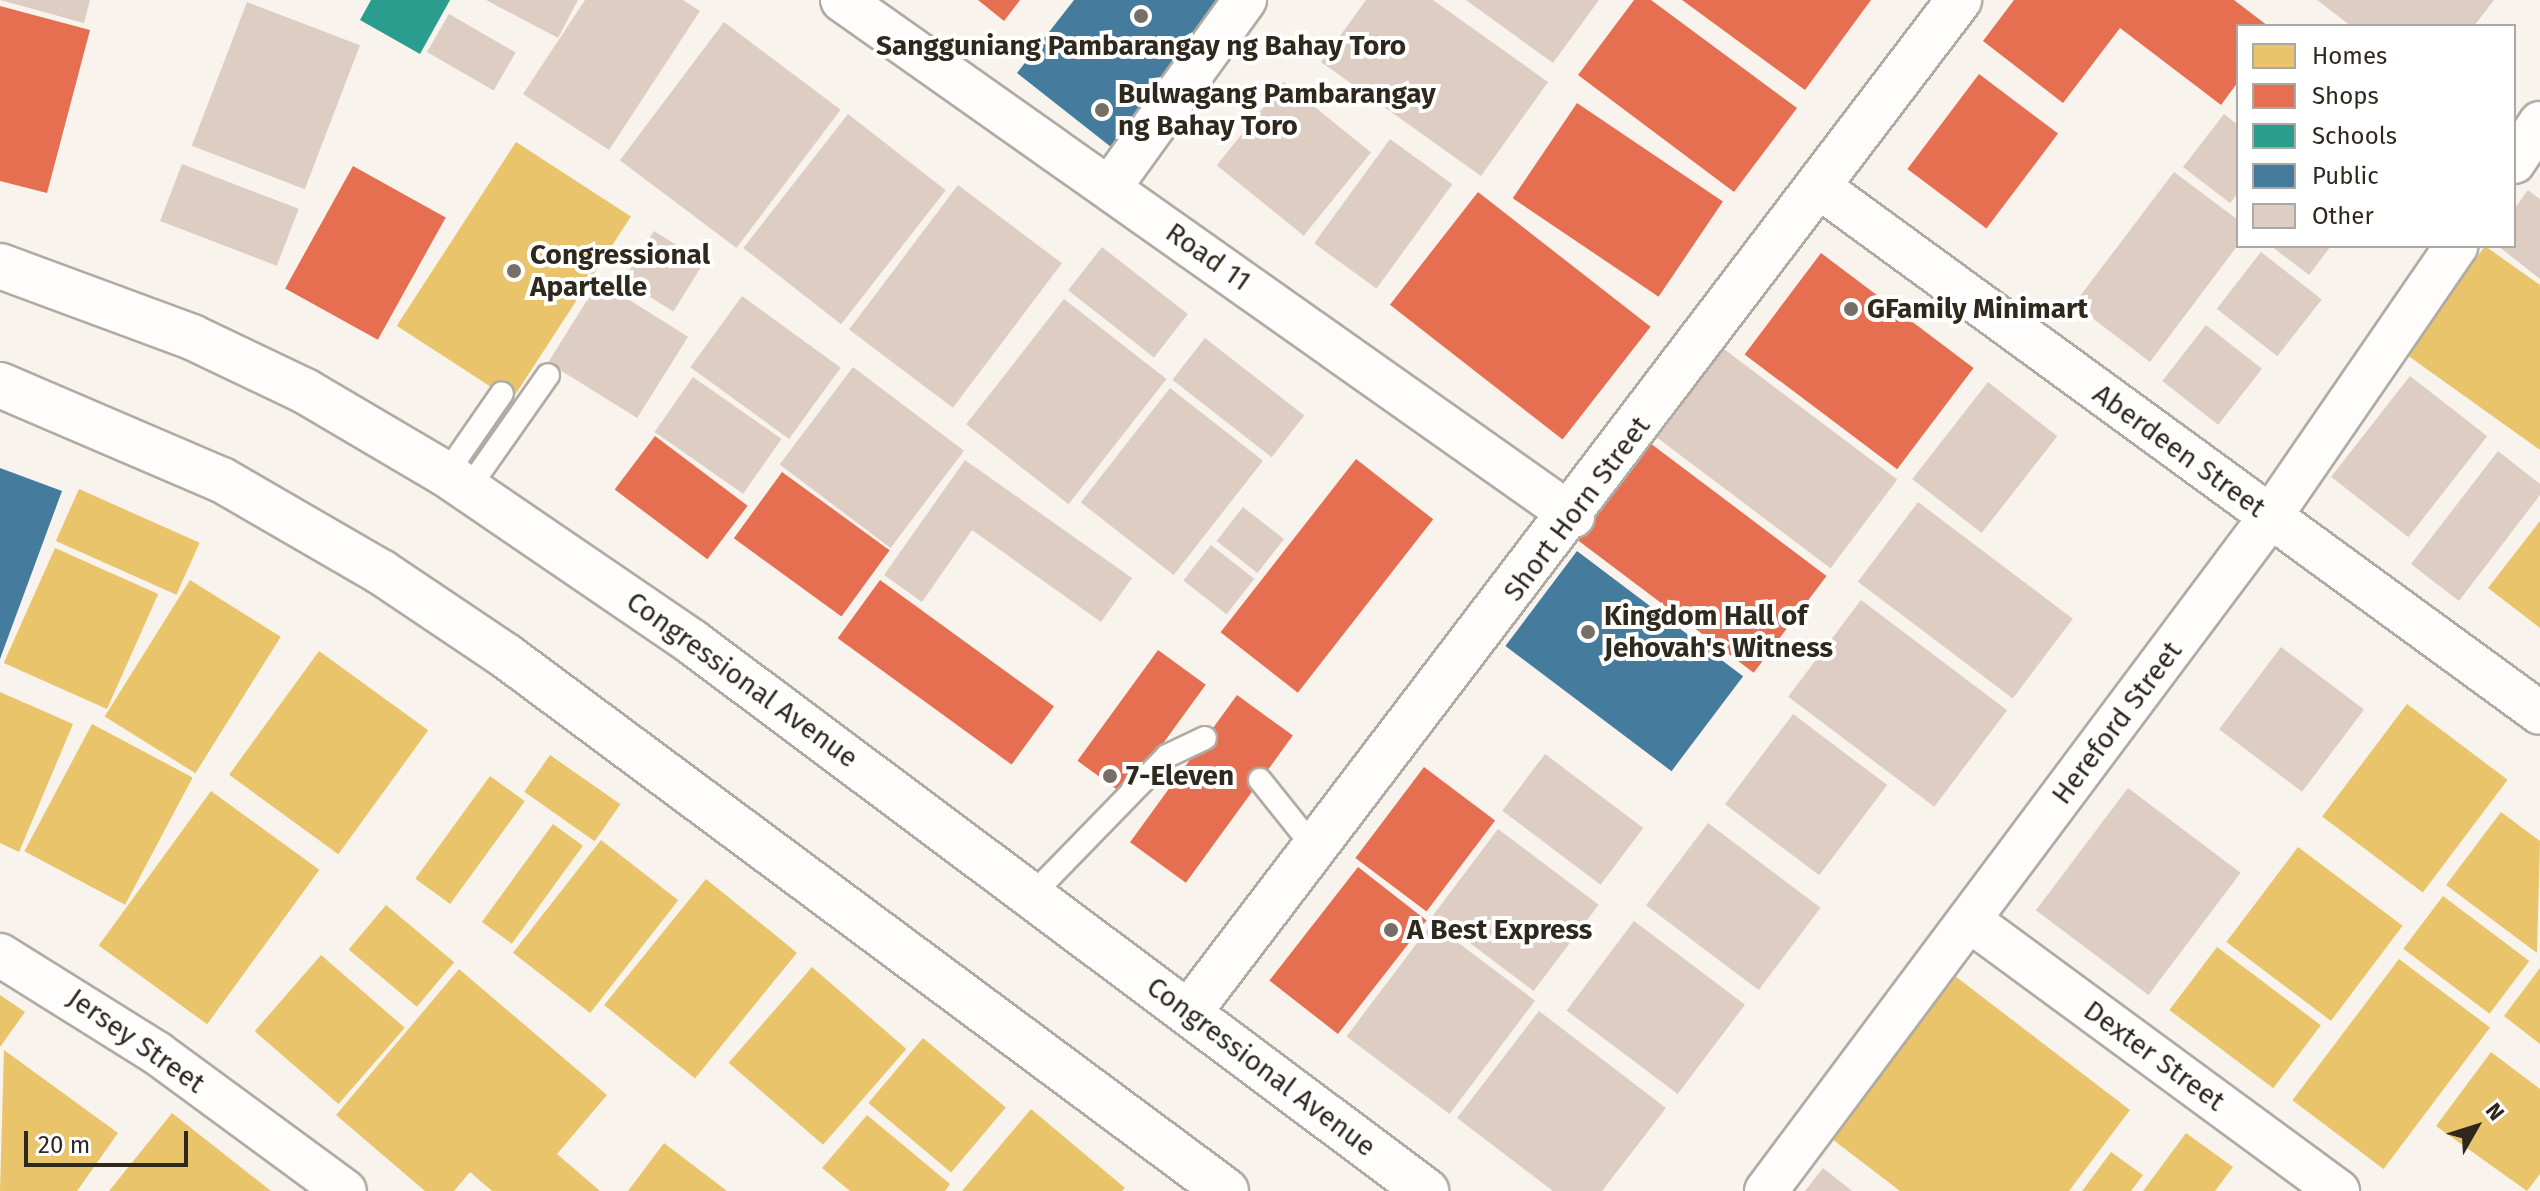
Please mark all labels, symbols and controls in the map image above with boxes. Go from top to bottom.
marker: Sangguniang Pambarangay ng Bahay Toro [1132,7,1150,25]
legend [2236,24,2516,248]
place label: Sangguniang Pambarangay ng Bahay Toro [876,29,1406,63]
text: Homes [2312,42,2387,70]
place label: Bulwagang Pambarangay ng Bahay Toro [1118,77,1436,143]
text: Shops [2312,82,2379,110]
marker: Bulwagang Pambarangay ng Bahay Toro [1093,101,1111,119]
text: Schools [2312,122,2397,150]
text: Public [2312,162,2379,190]
text: Other [2312,202,2374,230]
street label: Road 11 [1159,216,1257,298]
place label: Congressional Apartelle [530,238,710,304]
marker: Congressional Apartelle [505,262,523,280]
place label: GFamily Minimart [1867,292,2088,326]
marker: GFamily Minimart [1842,300,1860,318]
street label: Aberdeen Street [2086,377,2272,525]
street label: Short Horn Street [1497,410,1657,608]
street label: Congressional Avenue [620,585,864,775]
place label: Kingdom Hall of Jehovah's Witness [1604,599,1833,665]
marker: Kingdom Hall of Jehovah's Witness [1579,623,1597,641]
street label: Hereford Street [2045,635,2189,811]
place label: 7-Eleven [1126,759,1234,793]
marker: 7-Eleven [1101,767,1119,785]
place label: A Best Express [1407,913,1592,947]
marker: A Best Express [1382,921,1400,939]
street label: Congressional Avenue [1140,970,1382,1164]
street label: Jersey Street [61,981,211,1101]
street label: Dexter Street [2077,994,2231,1118]
north arrow [2436,1087,2516,1167]
text: N [2480,1097,2510,1126]
scale bar [28,1115,192,1165]
text: 20 m [38,1131,90,1159]

